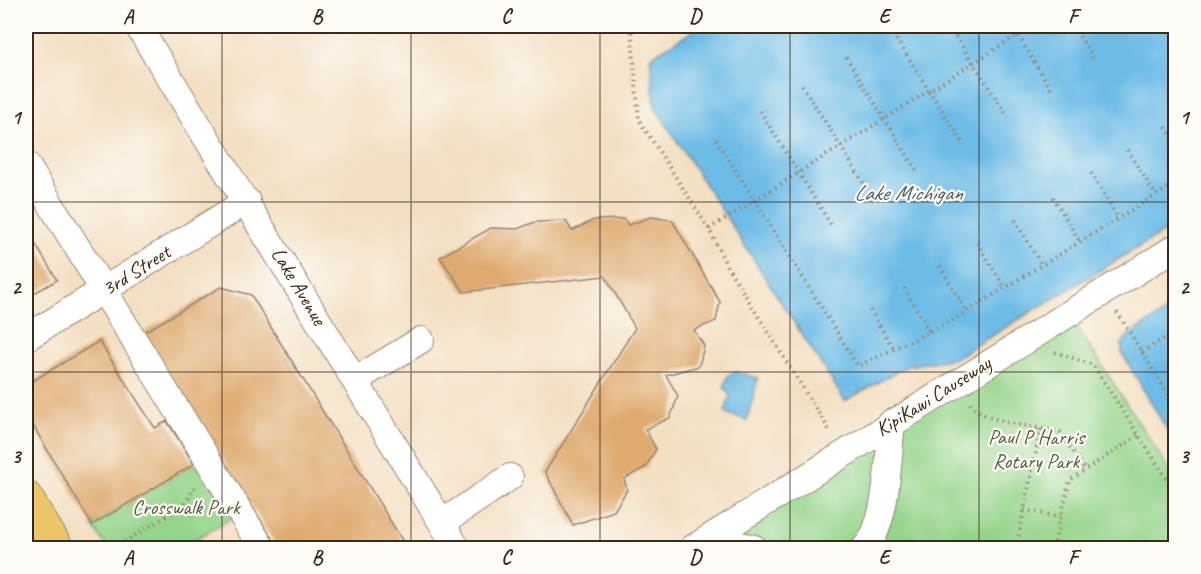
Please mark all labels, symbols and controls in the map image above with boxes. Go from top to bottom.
text: A [123,4,135,29]
text: B [312,4,324,29]
text: C [501,4,513,29]
text: D [689,4,703,29]
text: E [879,4,893,29]
text: F [1068,4,1082,29]
text: 1 [12,105,23,130]
text: 1 [1180,105,1191,130]
water label: Lake Michigan [854,179,964,207]
street label: 3rd Street [97,238,177,301]
street label: Lake Avenue [266,242,333,331]
text: 2 [12,275,23,300]
text: 2 [1180,275,1191,300]
street label: KipiKawi Causeway [870,349,997,442]
park label: Paul P Harris Rotary Park [988,424,1086,474]
text: 3 [12,444,23,469]
text: 3 [1180,444,1191,469]
park label: Crosswalk Park [132,494,241,520]
text: A [123,545,135,570]
text: B [312,545,324,570]
text: C [501,545,513,570]
text: D [689,545,703,570]
text: E [879,545,893,570]
text: F [1068,545,1082,570]

